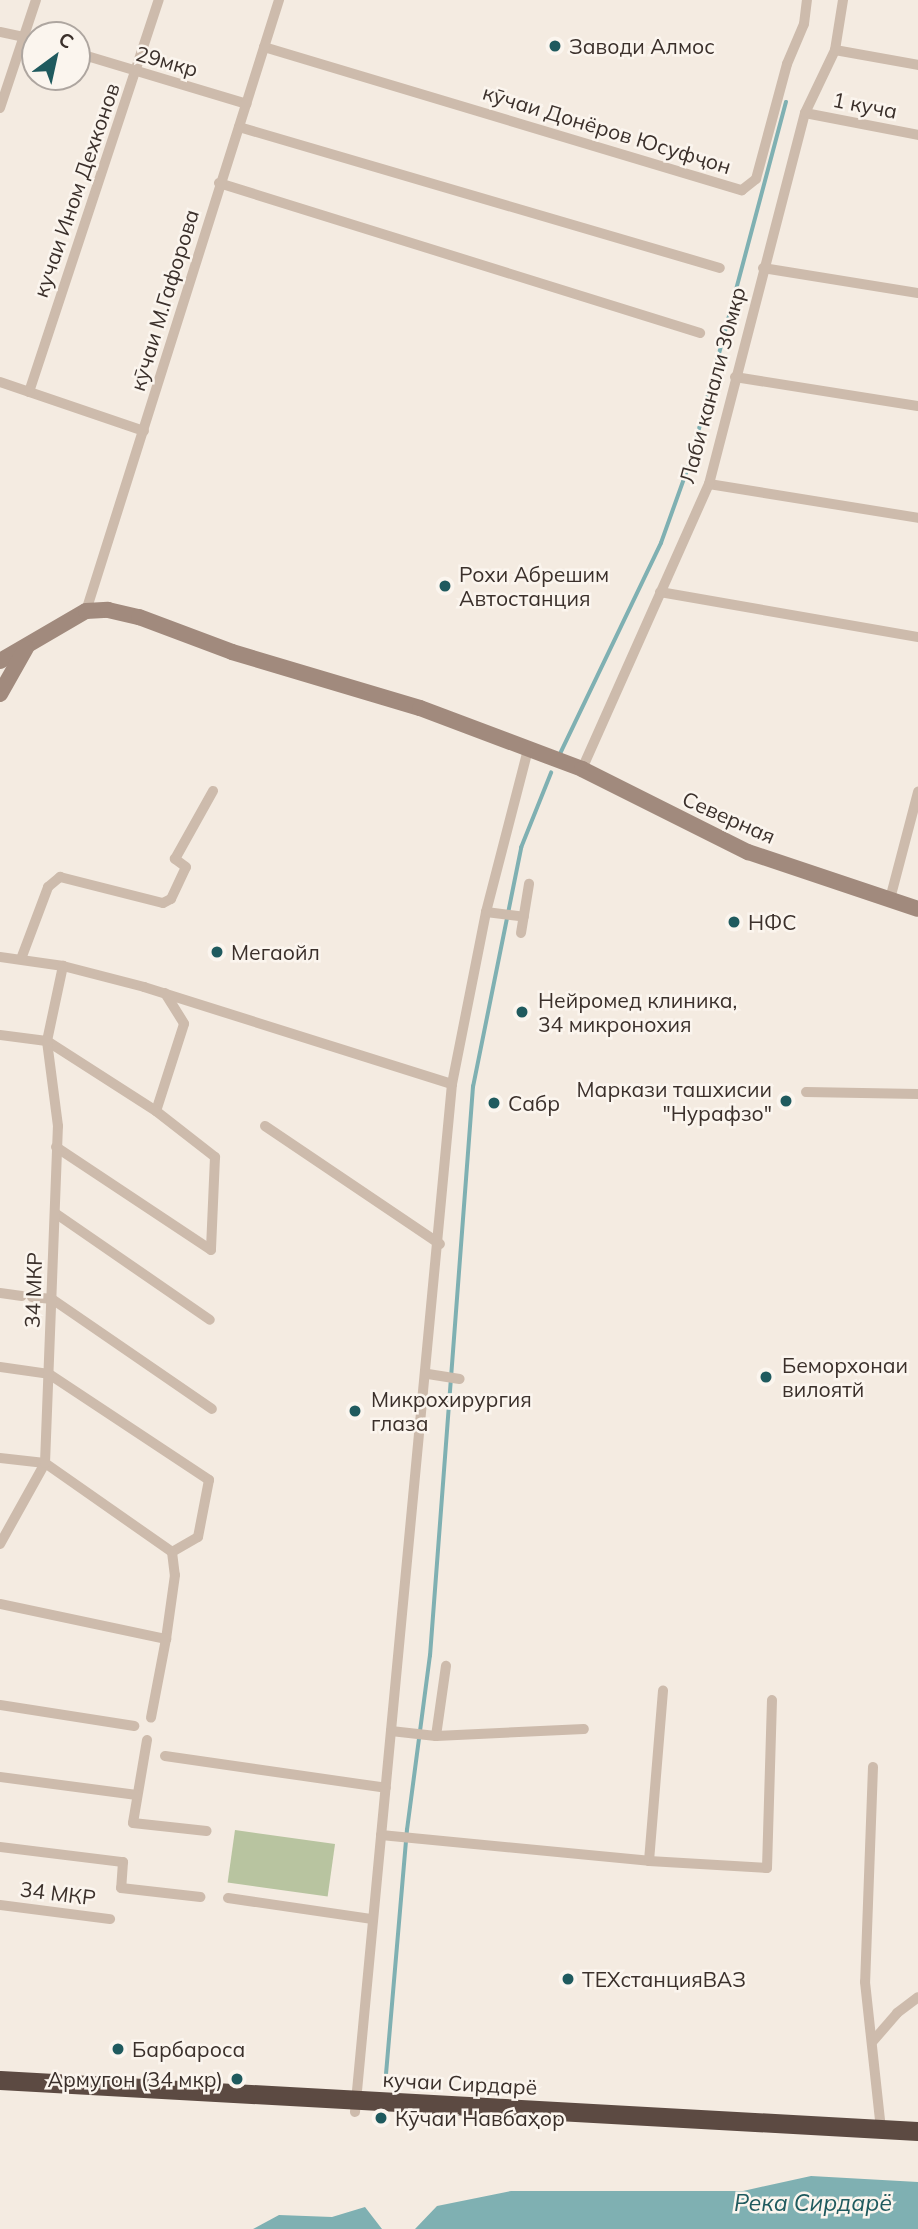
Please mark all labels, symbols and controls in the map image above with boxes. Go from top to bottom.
north arrow [21,21,91,91]
text: С [54,26,78,54]
place label: Заводи Алмос [569,33,715,59]
marker: Заводи Алмос [547,38,563,54]
street label: 29мкр [133,40,201,82]
street label: кӯчаи Донёров Юсуфҷон [480,79,734,179]
street label: кучаи Ином Дехконов [27,80,125,300]
street label: 1 куча [831,86,899,124]
street label: кӯчаи М.Гафорова [124,206,204,394]
street label: Лаби канали 30мкр [674,284,750,486]
place label: Рохи Абрешим Автостанция [459,561,609,611]
marker: Рохи Абрешим Автостанция [437,578,453,594]
street label: Северная [679,785,779,849]
place label: НФС [748,909,797,935]
marker: НФС [726,914,742,930]
place label: Мегаойл [231,939,320,965]
marker: Мегаойл [209,944,225,960]
place label: Нейромед клиника, 34 микронохия [538,987,737,1037]
marker: Нейромед клиника, 34 микронохия [512,1002,532,1022]
place label: Маркази ташхисии "Нурафзо" [577,1076,772,1126]
place label: Сабр [508,1090,560,1116]
marker: Маркази ташхисии "Нурафзо" [778,1093,794,1109]
marker: Сабр [486,1095,502,1111]
street label: 34 МКР [19,1252,47,1328]
place label: Беморхонаи вилоятй [782,1352,908,1402]
marker: Беморхонаи вилоятй [756,1367,776,1387]
place label: Микрохирургия глаза [371,1386,532,1436]
marker: Микрохирургия глаза [345,1401,365,1421]
street label: 34 МКР [19,1876,97,1910]
place label: ТЕХстанцияВАЗ [582,1966,746,1992]
marker: ТЕХстанцияВАЗ [560,1971,576,1987]
place label: Барбароса [132,2036,245,2062]
marker: Барбароса [110,2041,126,2057]
place label: Армугон (34 мкр) [48,2066,223,2092]
street label: кучаи Сирдарё [382,2066,538,2100]
marker: Армугон (34 мкр) [229,2071,245,2087]
place label: Кӯчаи Навбаҳор [395,2105,565,2131]
marker: Кӯчаи Навбаҳор [373,2110,389,2126]
water label: Река Сирдарё [734,2189,892,2217]

